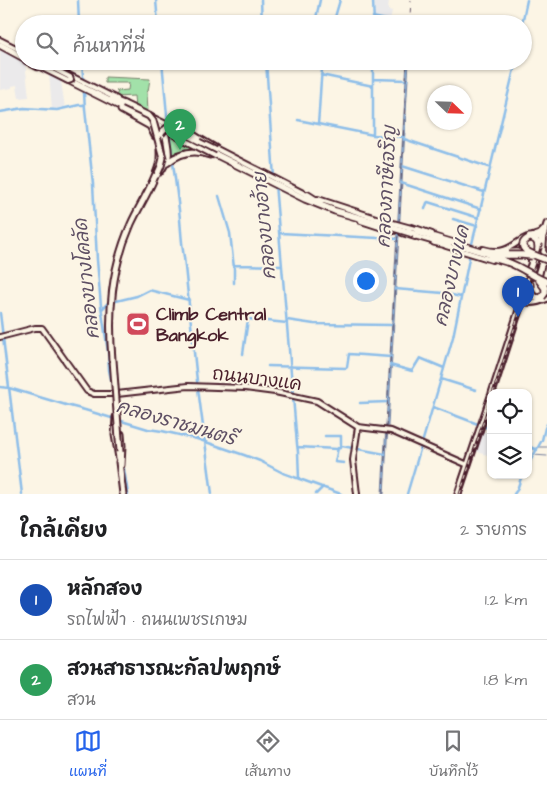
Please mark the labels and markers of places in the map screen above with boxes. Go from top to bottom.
pin: 2 [164,109,196,150]
pin: 1 [502,276,534,317]
place label: Climb Central Bangkok [156,302,266,349]
sports icon: Climb Central Bangkok [125,311,151,337]

